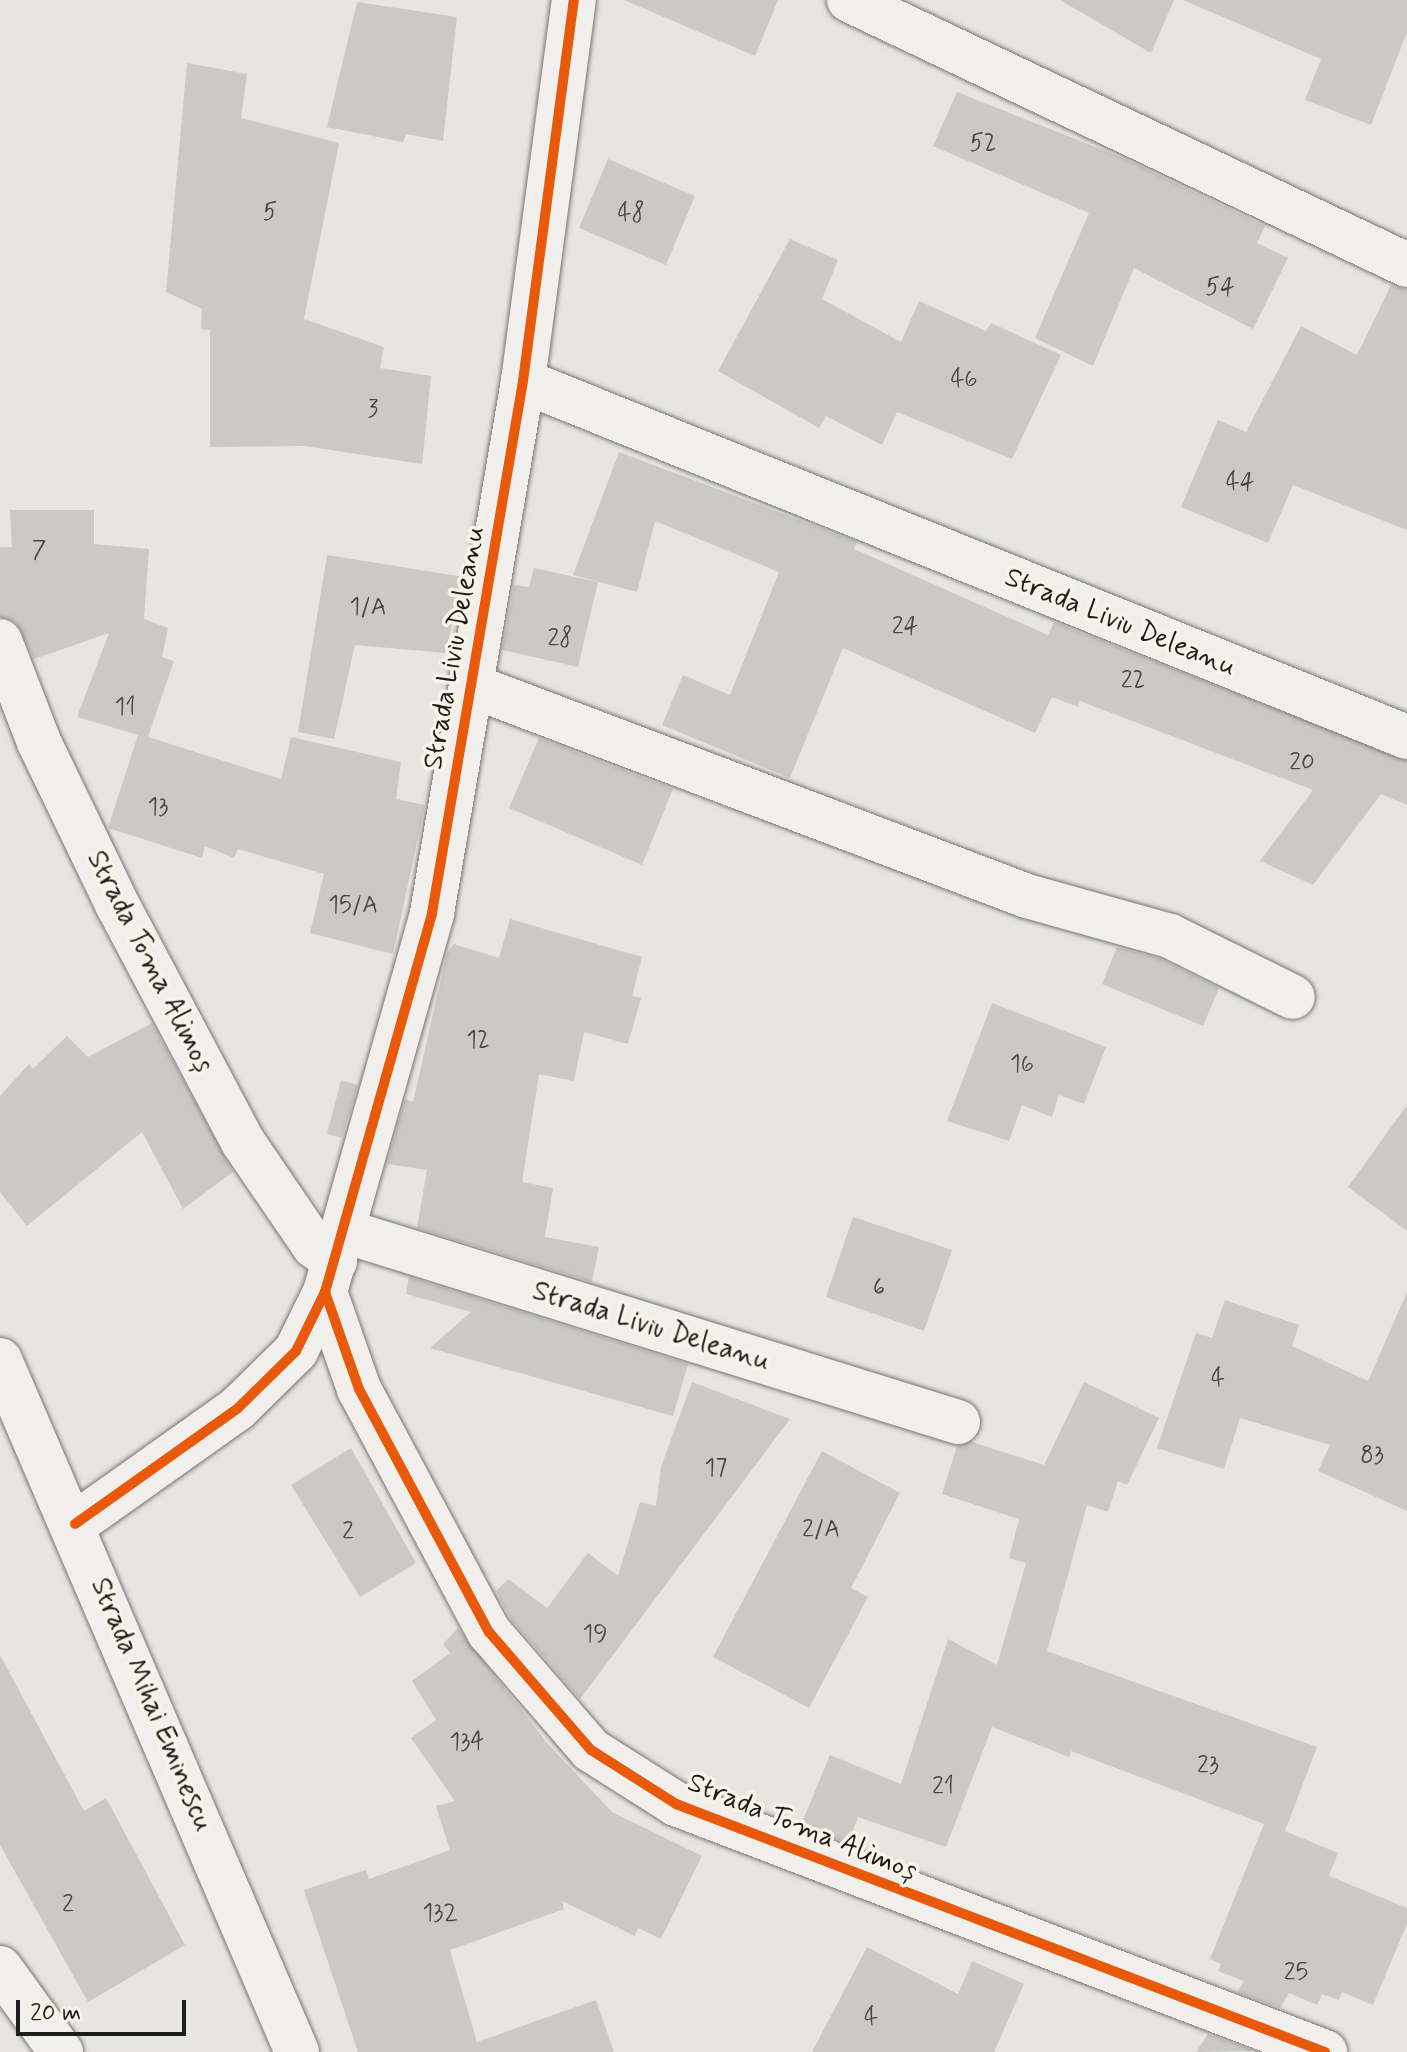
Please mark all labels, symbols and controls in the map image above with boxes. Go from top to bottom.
house number: 52 [969,130,997,158]
house number: 5 [263,199,277,227]
house number: 48 [617,200,645,228]
house number: 54 [1206,274,1234,302]
house number: 46 [950,366,978,394]
house number: 3 [368,396,378,424]
house number: 44 [1226,469,1254,497]
street label: Strada Liviu Deleanu [416,518,494,778]
house number: 7 [32,537,46,565]
street label: Strada Liviu Deleanu [994,559,1246,687]
house number: 1/A [350,594,386,622]
house number: 24 [892,613,918,641]
house number: 28 [548,625,572,653]
house number: 22 [1121,667,1145,695]
house number: 11 [114,694,136,722]
house number: 20 [1289,749,1315,777]
house number: 13 [148,794,168,822]
street label: Strada Toma Alimoș [79,847,219,1077]
house number: 15/A [328,892,378,920]
house number: 12 [466,1027,490,1055]
house number: 16 [1010,1051,1034,1079]
street label: Strada Liviu Deleanu [523,1273,779,1381]
house number: 6 [873,1274,885,1302]
house number: 4 [1211,1365,1225,1393]
house number: 83 [1360,1442,1384,1470]
house number: 17 [705,1455,727,1483]
house number: 2/A [802,1516,840,1544]
house number: 2 [342,1518,354,1546]
street label: Strada Mihai Eminescu [83,1574,219,1836]
house number: 19 [582,1621,608,1649]
house number: 134 [449,1729,485,1757]
house number: 23 [1197,1752,1219,1780]
street label: Strada Toma Alimoș [683,1767,921,1889]
house number: 21 [932,1773,954,1801]
house number: 2 [62,1891,74,1919]
house number: 132 [422,1900,458,1928]
house number: 25 [1284,1959,1308,1987]
scale bar [20,1984,190,2034]
text: 20 m [30,1998,81,2029]
house number: 4 [864,2004,878,2032]

